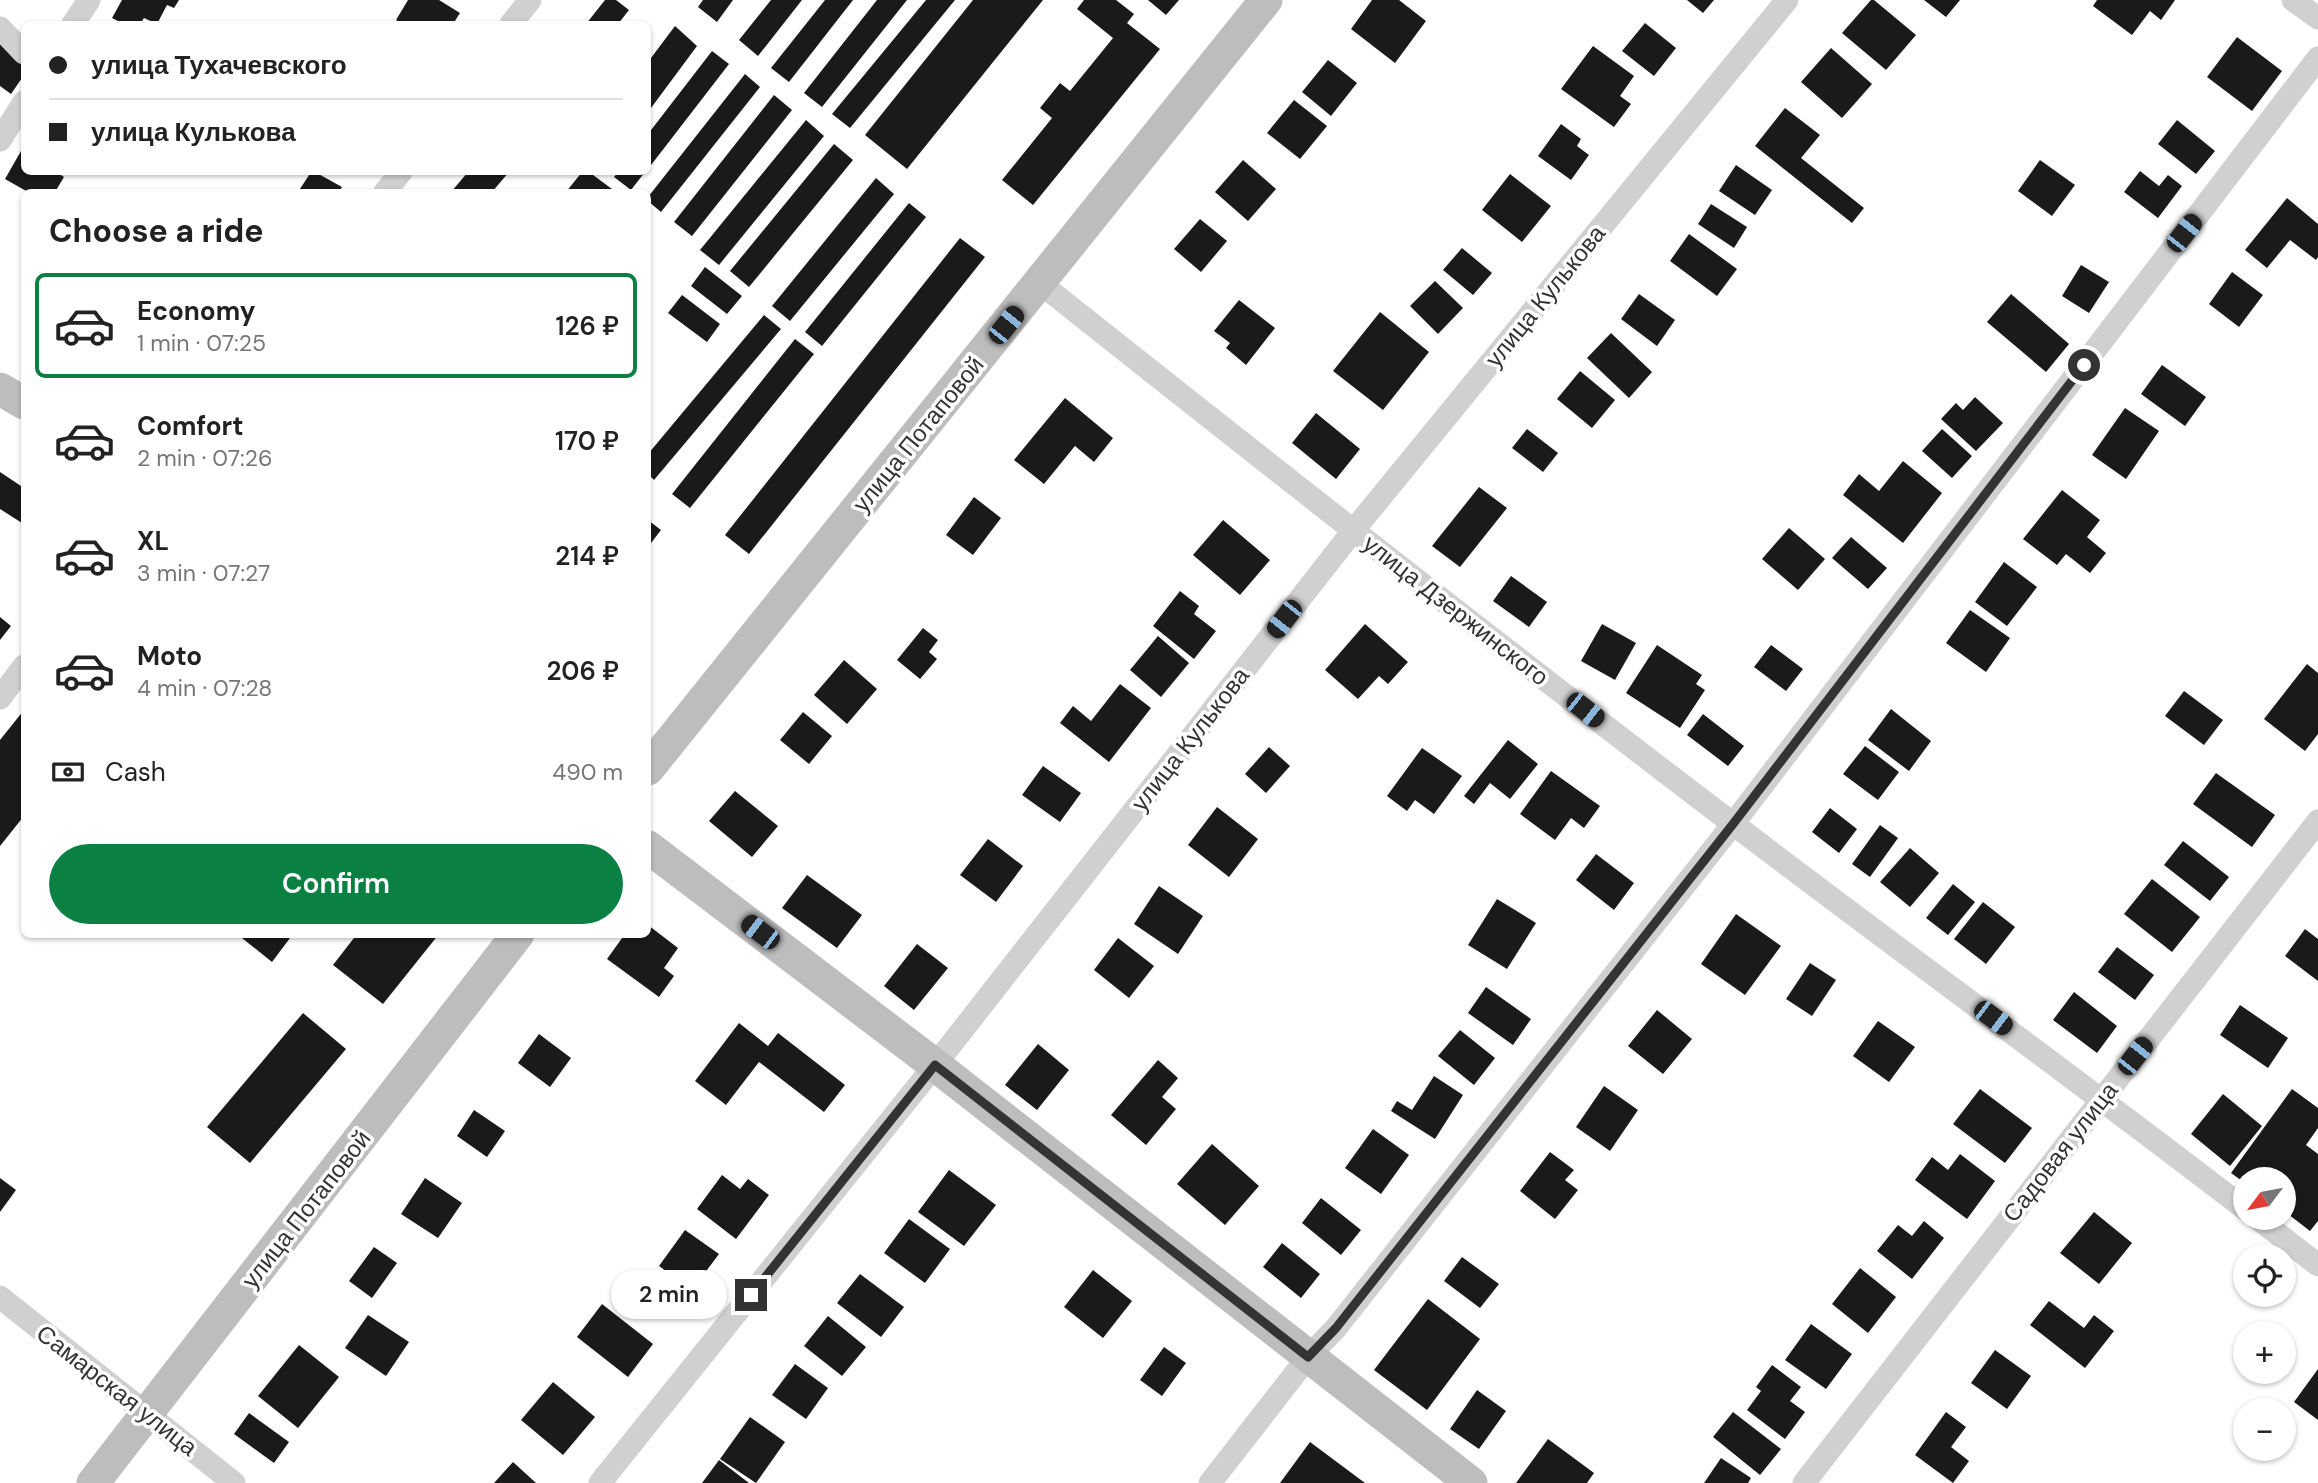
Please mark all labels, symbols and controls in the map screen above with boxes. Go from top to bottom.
text: улица Тухачевского [91,48,347,82]
text: улица Кулькова [91,115,296,149]
text: Choose a ride [49,210,264,252]
car [2163,210,2206,256]
street label: улица Кулькова [1478,218,1612,373]
icon: car [53,294,116,357]
text: Economy [137,294,255,328]
car [985,302,1028,348]
text: 126 ₽ [555,309,619,343]
text: 1 min · 07:25 [137,328,266,358]
route start [2068,349,2100,381]
street label: улица Потаповой [846,350,990,518]
icon: car [53,409,116,472]
text: Comfort [137,409,243,443]
text: 170 ₽ [555,424,619,458]
text: 2 min · 07:26 [137,443,272,473]
icon: car [53,524,116,587]
text: XL [137,524,169,558]
street label: улица Дзержинского [1357,528,1555,692]
text: 214 ₽ [555,539,619,573]
text: 3 min · 07:27 [137,558,270,588]
car [1263,596,1306,642]
icon: car [53,639,116,702]
text: Moto [137,639,202,673]
text: 206 ₽ [546,654,619,688]
street label: улица Кулькова [1124,660,1256,817]
text: 4 min · 07:28 [137,673,272,703]
car [1562,689,1609,731]
icon: cash [49,753,87,791]
text: Cash [105,755,166,789]
text: 490 m [552,757,623,787]
button: Confirm [49,844,623,924]
car [737,911,784,953]
car [1970,997,2017,1039]
car [2114,1033,2157,1079]
street label: Садовая улица [1996,1075,2125,1228]
street label: улица Потаповой [235,1124,377,1294]
north arrow [2233,1167,2296,1230]
map controls [2233,1167,2296,1461]
button: locate [2233,1244,2296,1307]
callout: 2 min [611,1270,726,1320]
text: 2 min [639,1279,699,1309]
route end [735,1279,767,1311]
street label: Самарская улица [30,1317,204,1463]
button: + [2233,1321,2296,1384]
button: − [2233,1398,2296,1461]

